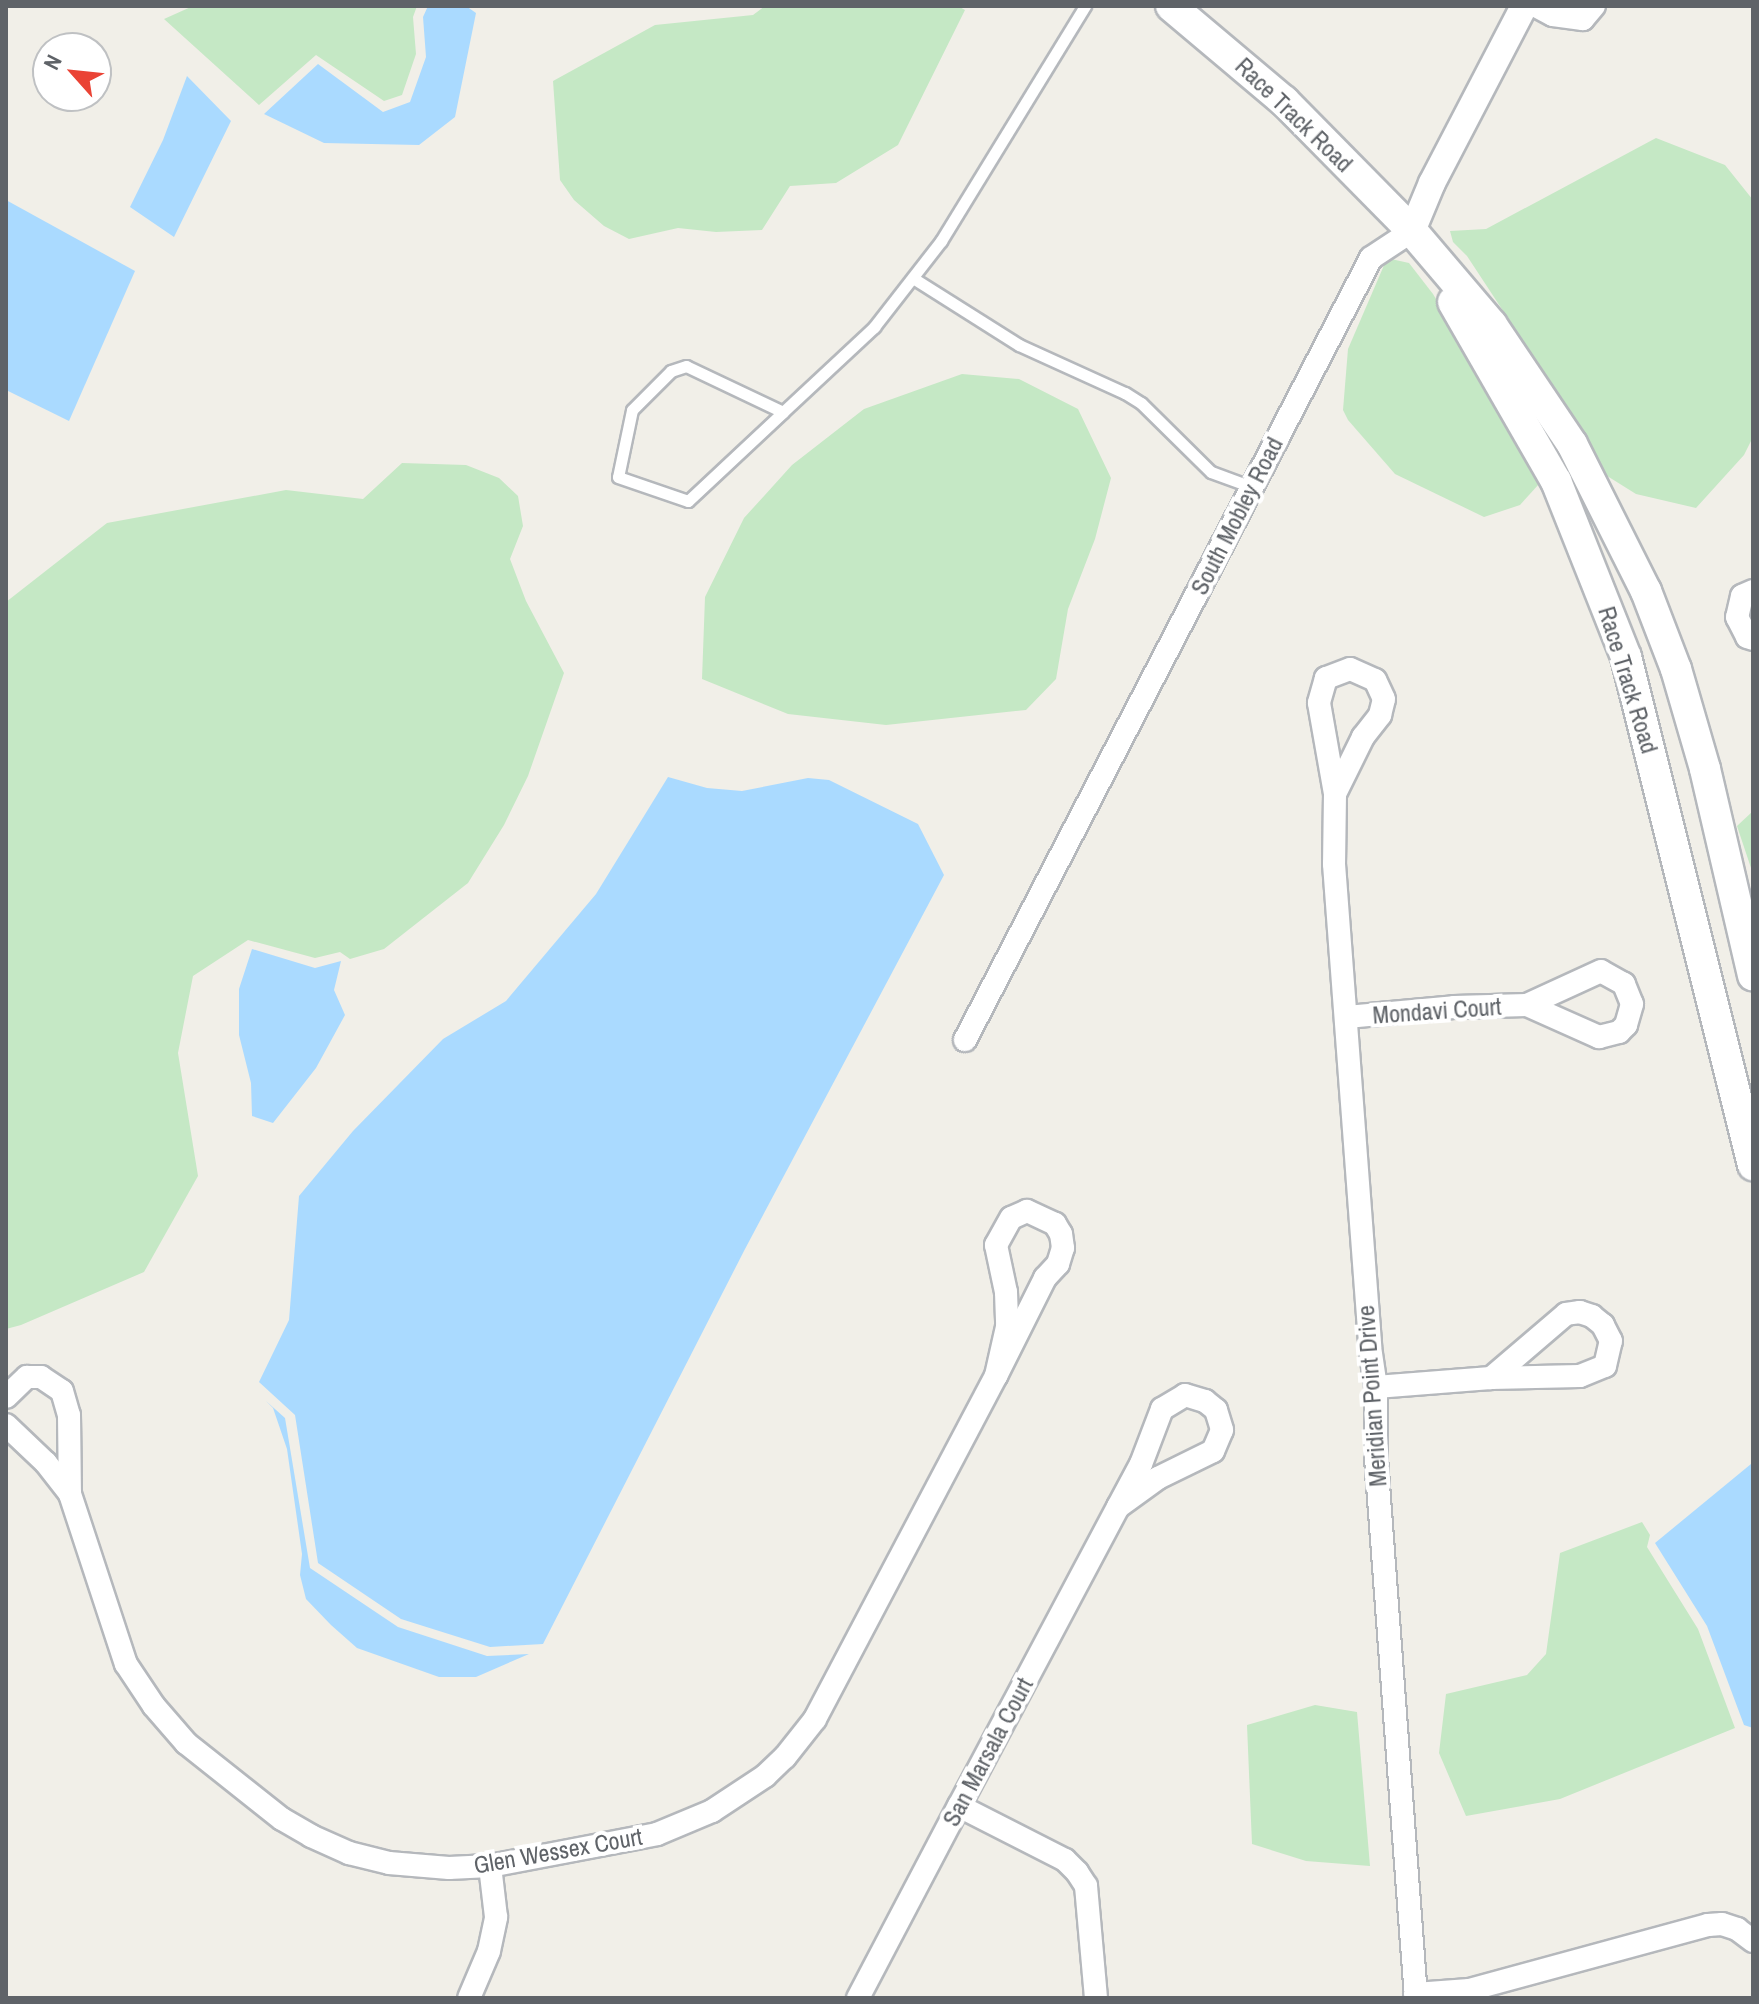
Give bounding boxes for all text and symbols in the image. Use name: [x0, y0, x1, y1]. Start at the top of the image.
north arrow: [32, 32, 112, 112]
text: N: [36, 49, 69, 75]
street label: Race Track Road: [1229, 52, 1359, 178]
street label: South Mobley Road: [1185, 432, 1289, 600]
street label: Race Track Road: [1592, 603, 1664, 757]
street label: Mondavi Court: [1372, 992, 1502, 1030]
street label: Meridian Point Drive: [1351, 1304, 1393, 1488]
street label: San Marsala Court: [937, 1673, 1039, 1831]
street label: Glen Wessex Court: [472, 1822, 644, 1880]

